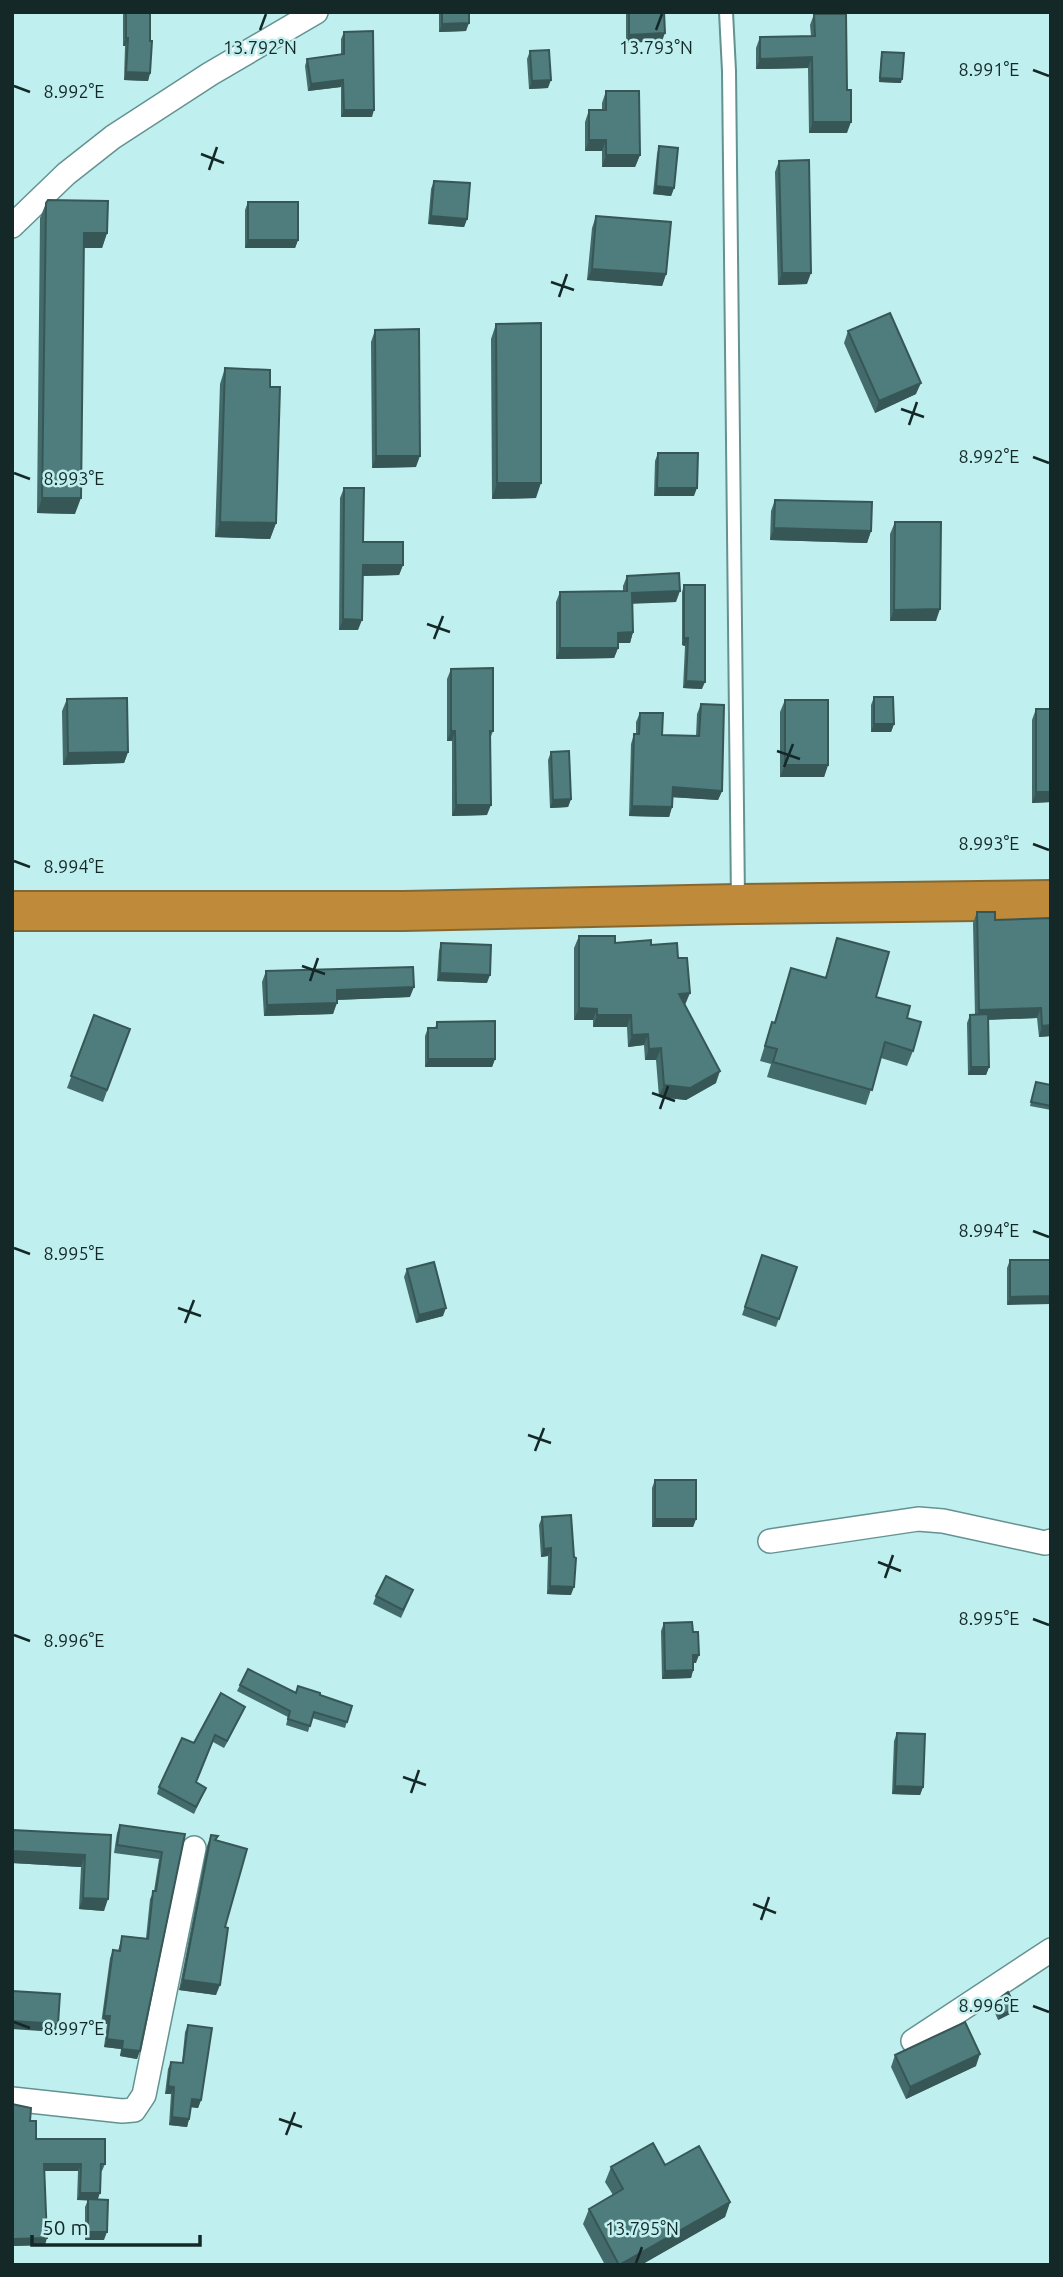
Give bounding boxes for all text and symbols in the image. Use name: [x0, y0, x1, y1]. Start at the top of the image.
text: 13.792°N: [223, 37, 297, 57]
text: 13.793°N: [619, 37, 693, 57]
text: 8.991°E: [959, 59, 1019, 79]
text: 8.992°E: [44, 81, 104, 101]
text: 8.992°E: [959, 446, 1019, 466]
text: 8.993°E: [44, 468, 104, 488]
text: 8.993°E: [959, 833, 1019, 853]
text: 8.994°E: [44, 856, 104, 876]
text: 8.994°E: [959, 1220, 1019, 1240]
text: 8.995°E: [44, 1243, 104, 1263]
text: 8.995°E: [959, 1608, 1019, 1628]
text: 8.996°E: [44, 1630, 104, 1650]
text: 8.996°E: [959, 1995, 1019, 2015]
text: 8.997°E: [44, 2018, 104, 2038]
scale bar: [32, 2204, 200, 2248]
text: 50 m: [42, 2215, 89, 2239]
text: 13.795°N: [605, 2218, 679, 2238]

